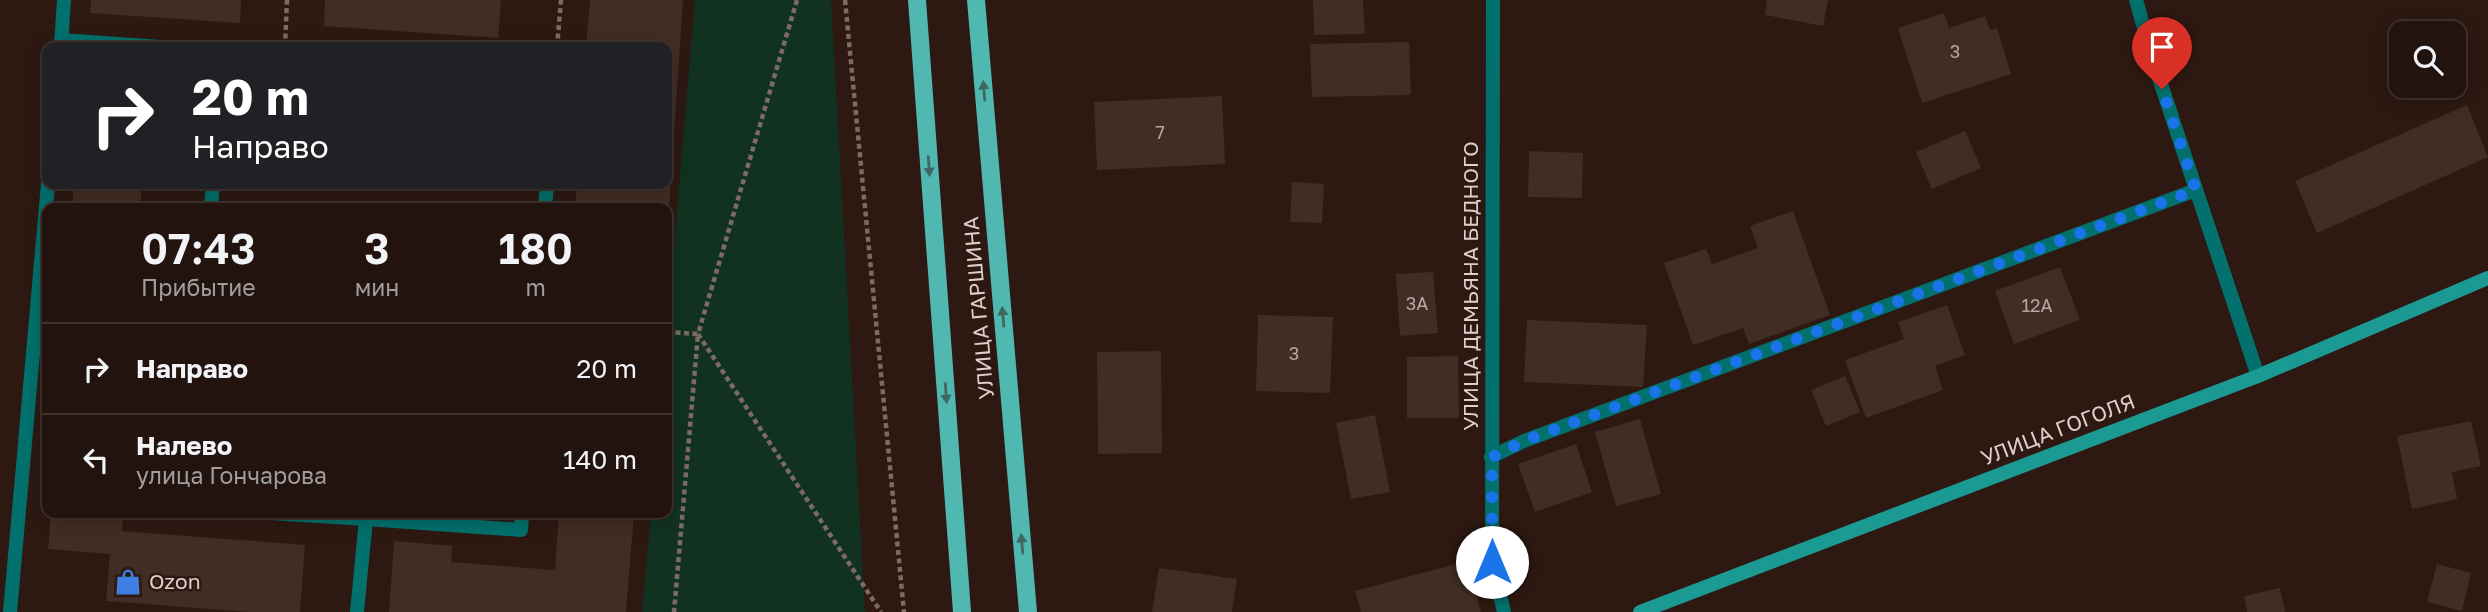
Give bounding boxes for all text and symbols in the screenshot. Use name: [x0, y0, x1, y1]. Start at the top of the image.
pin: [2132, 17, 2192, 89]
map controls: [2389, 21, 2466, 98]
button: search: [2389, 21, 2466, 98]
icon: arrive: [2143, 28, 2181, 66]
house number: 3: [1950, 40, 1960, 62]
text: 20 m: [192, 67, 309, 126]
icon: right: [77, 70, 168, 161]
one-way arrow: [978, 79, 989, 101]
house number: 7: [1155, 121, 1165, 143]
text: Направо: [192, 127, 329, 165]
street label: УЛИЦА ДЕМЬЯНА БЕДНОГО: [1457, 141, 1483, 431]
one-way arrow: [924, 155, 935, 177]
street label: УЛИЦА ГАРШИНА: [957, 215, 999, 401]
text: 07:43: [141, 223, 256, 273]
text: 3: [364, 223, 390, 273]
text: 180: [498, 223, 573, 273]
text: Прибытие: [141, 273, 256, 301]
text: мин: [355, 273, 399, 301]
text: m: [525, 273, 546, 301]
house number: 3А: [1406, 292, 1428, 314]
house number: 12А: [2021, 294, 2053, 316]
one-way arrow: [997, 306, 1008, 328]
house number: 3: [1289, 342, 1299, 364]
icon: right: [77, 350, 115, 388]
text: Направо: [136, 353, 248, 384]
text: 20 m: [576, 353, 637, 384]
one-way arrow: [940, 382, 951, 404]
street label: УЛИЦА ГОГОЛЯ: [1977, 388, 2138, 470]
text: Налево: [136, 430, 232, 461]
icon: left: [77, 441, 115, 479]
text: 140 m: [563, 444, 637, 475]
text: улица Гончарова: [136, 461, 327, 489]
position arrow: [1455, 525, 1529, 599]
one-way arrow: [1016, 533, 1027, 555]
shop icon: Ozon: [113, 567, 143, 597]
place label: Ozon: [149, 568, 201, 594]

